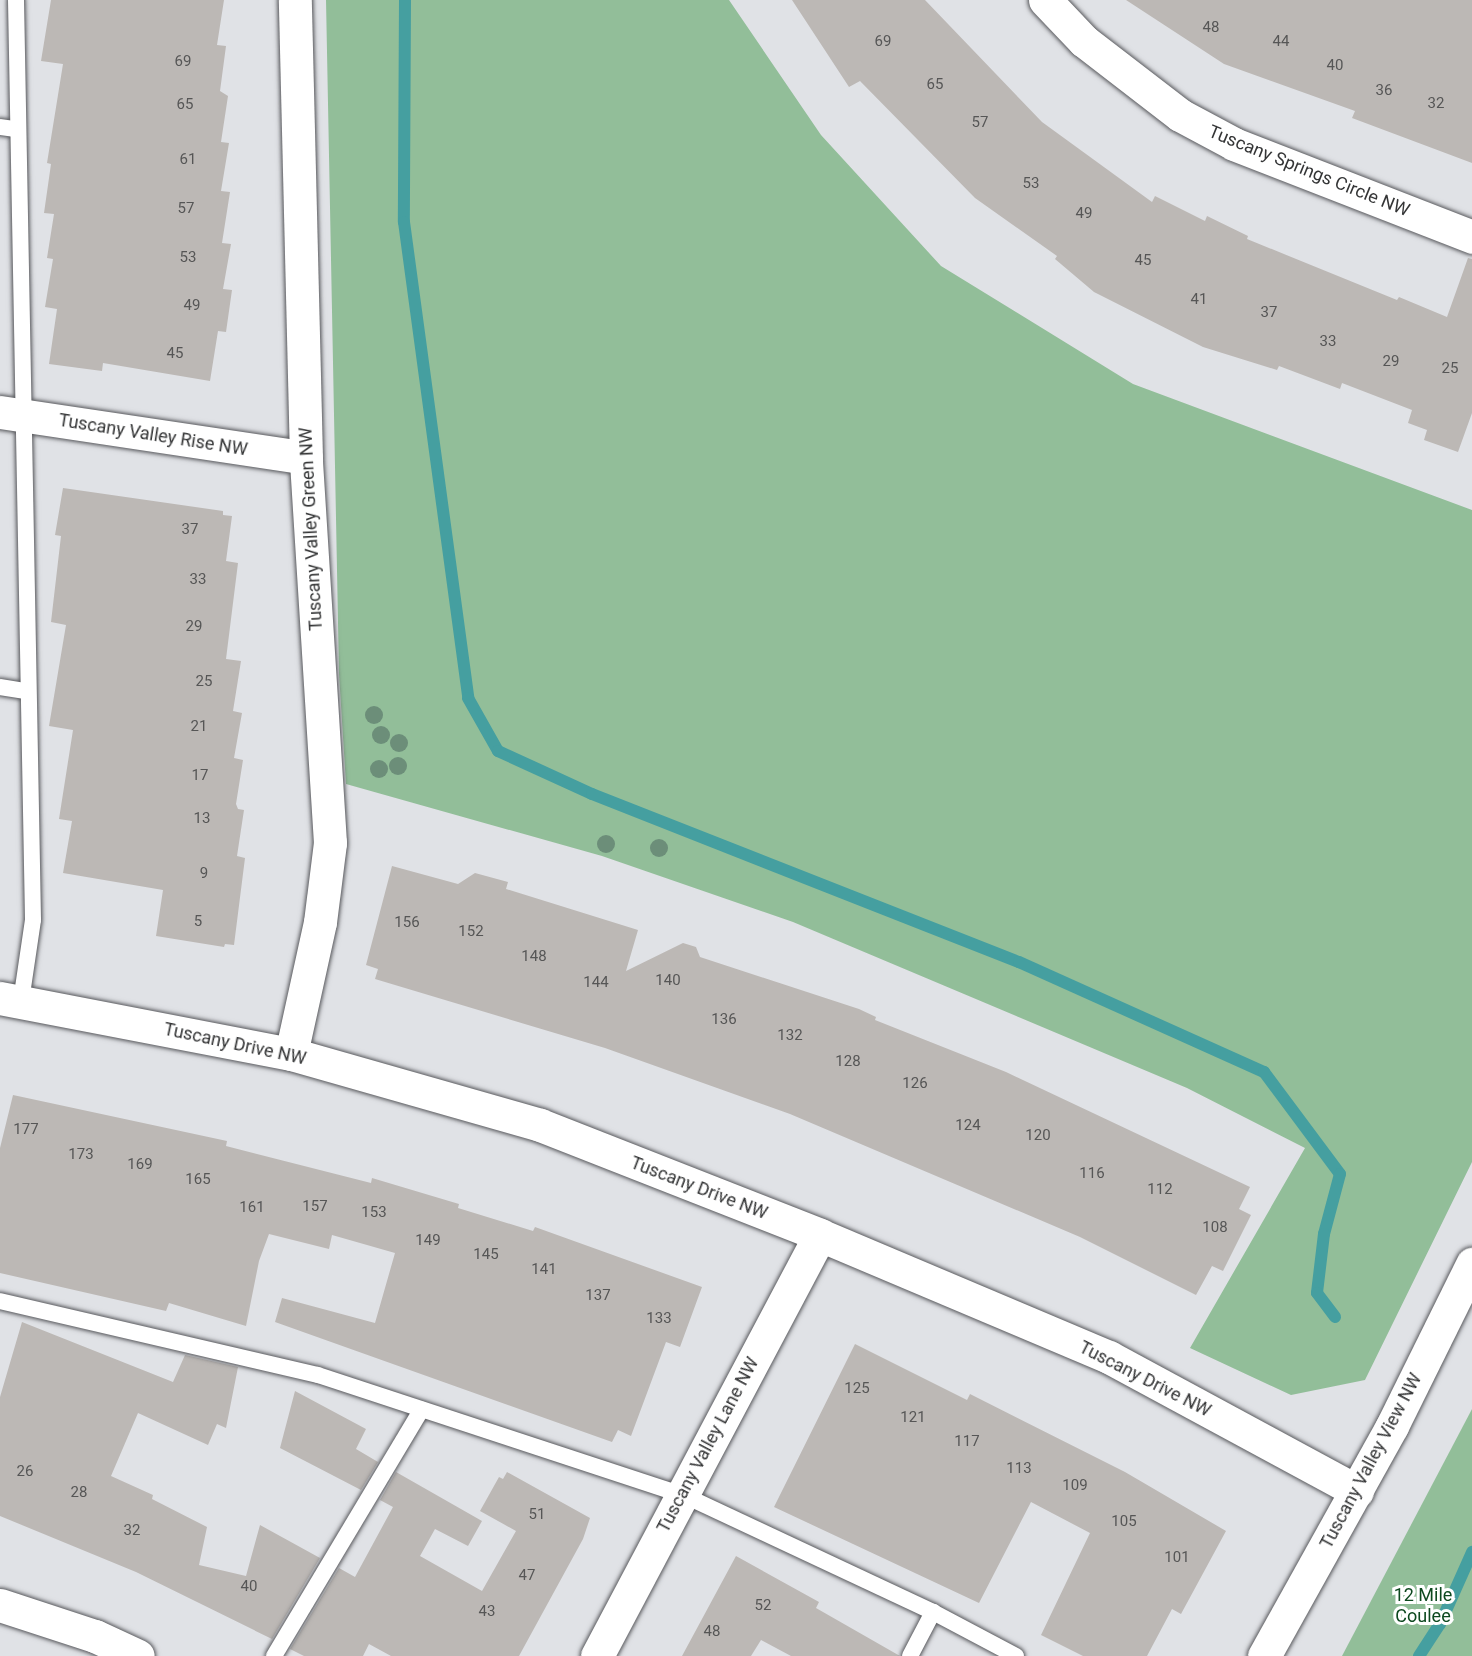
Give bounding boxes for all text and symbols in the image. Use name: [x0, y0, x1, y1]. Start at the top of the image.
house number: 48: [1203, 19, 1219, 37]
house number: 69: [875, 33, 891, 51]
house number: 44: [1273, 33, 1289, 51]
house number: 69: [175, 53, 191, 71]
house number: 40: [1327, 57, 1343, 75]
house number: 65: [927, 76, 943, 94]
house number: 36: [1376, 82, 1392, 100]
house number: 32: [1428, 95, 1444, 113]
house number: 65: [177, 96, 193, 114]
house number: 57: [972, 114, 988, 132]
street label: Tuscany Springs Circle NW: [1205, 121, 1413, 221]
house number: 61: [180, 151, 196, 169]
house number: 53: [1023, 175, 1039, 193]
house number: 57: [178, 200, 194, 218]
house number: 49: [1076, 205, 1092, 223]
house number: 53: [180, 249, 196, 267]
house number: 45: [1135, 252, 1151, 270]
house number: 41: [1191, 291, 1207, 309]
house number: 49: [184, 297, 200, 315]
house number: 37: [1261, 304, 1277, 322]
house number: 33: [1320, 333, 1336, 351]
house number: 45: [167, 345, 183, 363]
house number: 29: [1383, 353, 1399, 371]
house number: 25: [1442, 360, 1458, 378]
street label: Tuscany Valley Rise NW: [57, 409, 249, 461]
street label: Tuscany Valley Green NW: [295, 427, 327, 631]
house number: 37: [182, 521, 198, 539]
house number: 33: [190, 571, 206, 589]
house number: 29: [186, 618, 202, 636]
house number: 25: [196, 673, 212, 691]
house number: 21: [191, 718, 207, 736]
house number: 17: [192, 767, 208, 785]
house number: 13: [194, 810, 210, 828]
house number: 9: [200, 865, 208, 883]
house number: 5: [194, 913, 202, 931]
house number: 156: [394, 914, 420, 932]
house number: 152: [458, 923, 484, 941]
house number: 148: [521, 948, 547, 966]
house number: 140: [655, 972, 681, 990]
house number: 144: [583, 974, 609, 992]
house number: 136: [711, 1011, 737, 1029]
street label: Tuscany Drive NW: [162, 1018, 308, 1070]
house number: 132: [777, 1027, 803, 1045]
house number: 128: [835, 1053, 861, 1071]
house number: 126: [902, 1075, 928, 1093]
house number: 124: [955, 1117, 981, 1135]
house number: 177: [13, 1121, 39, 1139]
house number: 120: [1025, 1127, 1051, 1145]
house number: 173: [68, 1146, 94, 1164]
street label: Tuscany Drive NW: [627, 1152, 771, 1224]
house number: 169: [127, 1156, 153, 1174]
house number: 116: [1079, 1165, 1105, 1183]
house number: 165: [185, 1171, 211, 1189]
house number: 112: [1147, 1181, 1173, 1199]
house number: 157: [302, 1198, 328, 1216]
house number: 161: [239, 1199, 265, 1217]
house number: 153: [361, 1204, 387, 1222]
house number: 108: [1202, 1219, 1228, 1237]
house number: 149: [415, 1232, 441, 1250]
house number: 145: [473, 1246, 499, 1264]
house number: 141: [531, 1261, 557, 1279]
house number: 137: [585, 1287, 611, 1305]
house number: 133: [646, 1310, 672, 1328]
street label: Tuscany Drive NW: [1076, 1336, 1214, 1422]
street label: Tuscany Valley Lane NW: [653, 1354, 763, 1536]
street label: Tuscany Valley View NW: [1316, 1370, 1426, 1552]
house number: 125: [844, 1380, 870, 1398]
house number: 121: [900, 1409, 926, 1427]
house number: 117: [954, 1433, 980, 1451]
house number: 113: [1006, 1460, 1032, 1478]
house number: 26: [17, 1463, 33, 1481]
house number: 109: [1062, 1477, 1088, 1495]
house number: 28: [71, 1484, 87, 1502]
house number: 51: [529, 1506, 545, 1524]
house number: 105: [1111, 1513, 1137, 1531]
house number: 32: [124, 1522, 140, 1540]
house number: 101: [1164, 1549, 1190, 1567]
house number: 47: [519, 1567, 535, 1585]
house number: 40: [241, 1578, 257, 1596]
park label: 12 Mile Coulee: [1394, 1585, 1452, 1628]
house number: 52: [755, 1597, 771, 1615]
house number: 43: [479, 1603, 495, 1621]
house number: 48: [704, 1623, 720, 1641]

